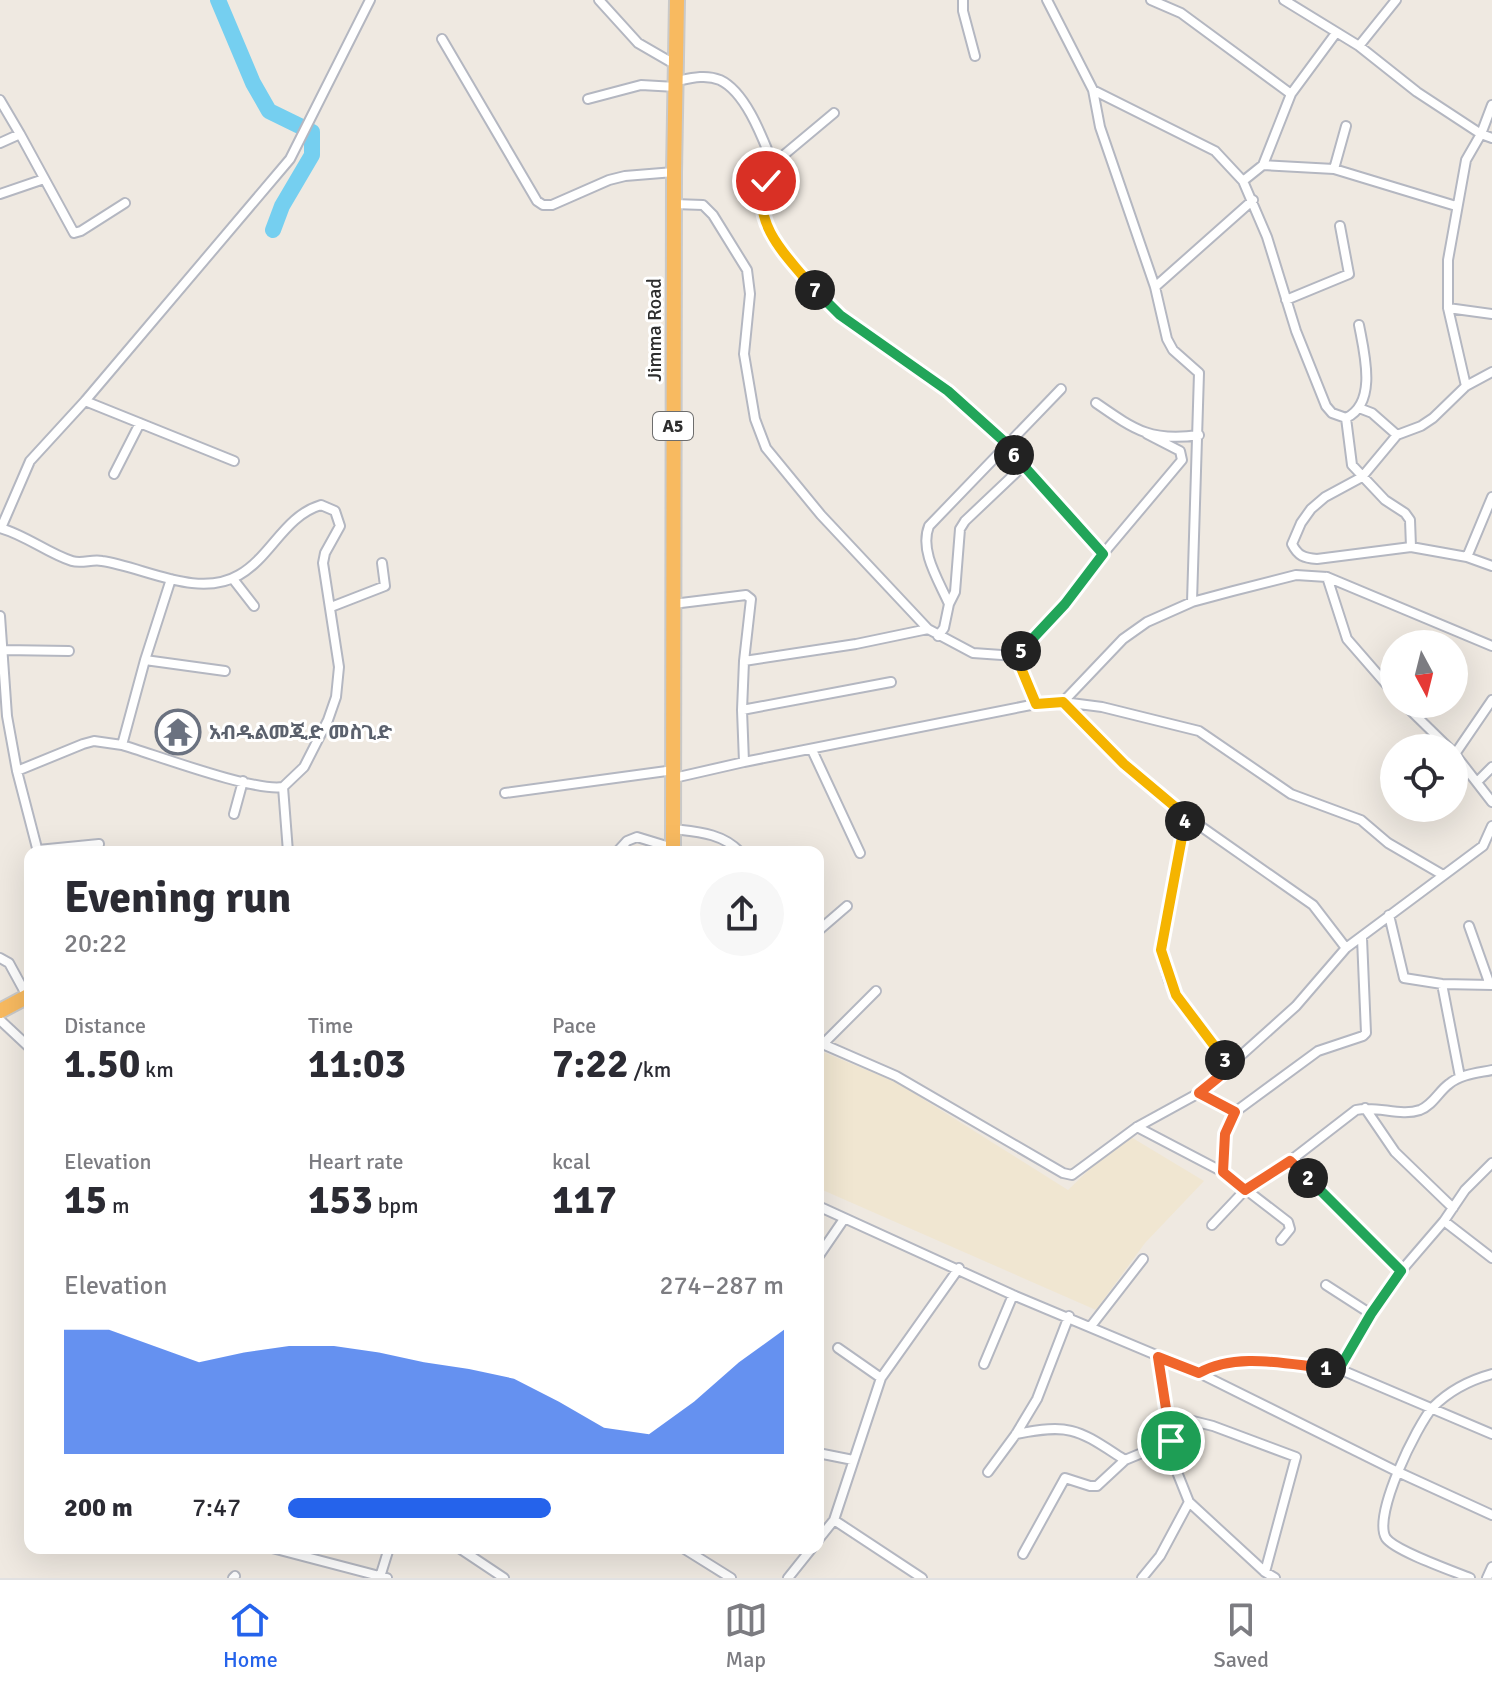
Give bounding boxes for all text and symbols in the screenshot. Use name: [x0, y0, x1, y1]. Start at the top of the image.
pin: [732, 147, 800, 215]
icon: check: [744, 159, 788, 203]
pin: 7: [795, 270, 835, 310]
text: 7: [809, 276, 821, 303]
street label: Jimma Road: [642, 278, 667, 382]
road number: A5: [653, 412, 693, 440]
pin: 6: [994, 435, 1034, 475]
text: 6: [1008, 441, 1020, 468]
north arrow: [1380, 630, 1468, 718]
map controls: [1380, 630, 1468, 822]
pin: 5: [1001, 631, 1041, 671]
text: 5: [1015, 637, 1027, 664]
temple icon: አብዱልመጂድ መስጊድ: [154, 708, 202, 756]
place label: አብዱልመጂድ መስጊድ: [209, 720, 393, 745]
button: locate: [1380, 734, 1468, 822]
pin: 4: [1165, 801, 1205, 841]
text: 4: [1179, 807, 1191, 834]
text: Evening run: [64, 871, 291, 925]
button: share: [700, 872, 784, 956]
text: 20:22: [64, 928, 127, 960]
text: Distance: [64, 1012, 146, 1039]
text: Time: [308, 1012, 353, 1039]
text: Pace: [552, 1012, 596, 1039]
text: 1.50: [64, 1039, 140, 1089]
text: 11:03: [308, 1039, 406, 1089]
text: 7:22: [552, 1039, 629, 1089]
pin: 3: [1205, 1040, 1245, 1080]
text: 3: [1219, 1046, 1231, 1073]
text: km: [140, 1056, 174, 1083]
text: /km: [629, 1056, 671, 1083]
text: Elevation: [64, 1148, 152, 1175]
text: Heart rate: [308, 1148, 403, 1175]
text: kcal: [552, 1148, 591, 1175]
pin: 2: [1288, 1158, 1328, 1198]
text: 2: [1302, 1164, 1314, 1191]
text: 15: [64, 1175, 107, 1225]
text: 153: [308, 1175, 373, 1225]
text: 117: [552, 1175, 617, 1225]
text: m: [107, 1192, 130, 1219]
text: bpm: [373, 1192, 418, 1219]
text: Elevation: [64, 1270, 168, 1302]
text: 274–287 m: [660, 1270, 784, 1302]
pin: 1: [1306, 1348, 1346, 1388]
text: 1: [1320, 1354, 1332, 1381]
pin: [1137, 1407, 1205, 1475]
icon: arrive: [1149, 1419, 1193, 1463]
text: 200 m: [64, 1492, 133, 1524]
text: 7:47: [192, 1492, 241, 1524]
tab: Home: [223, 1598, 278, 1673]
tab: Map: [724, 1598, 768, 1673]
tab: Saved: [1214, 1598, 1269, 1673]

